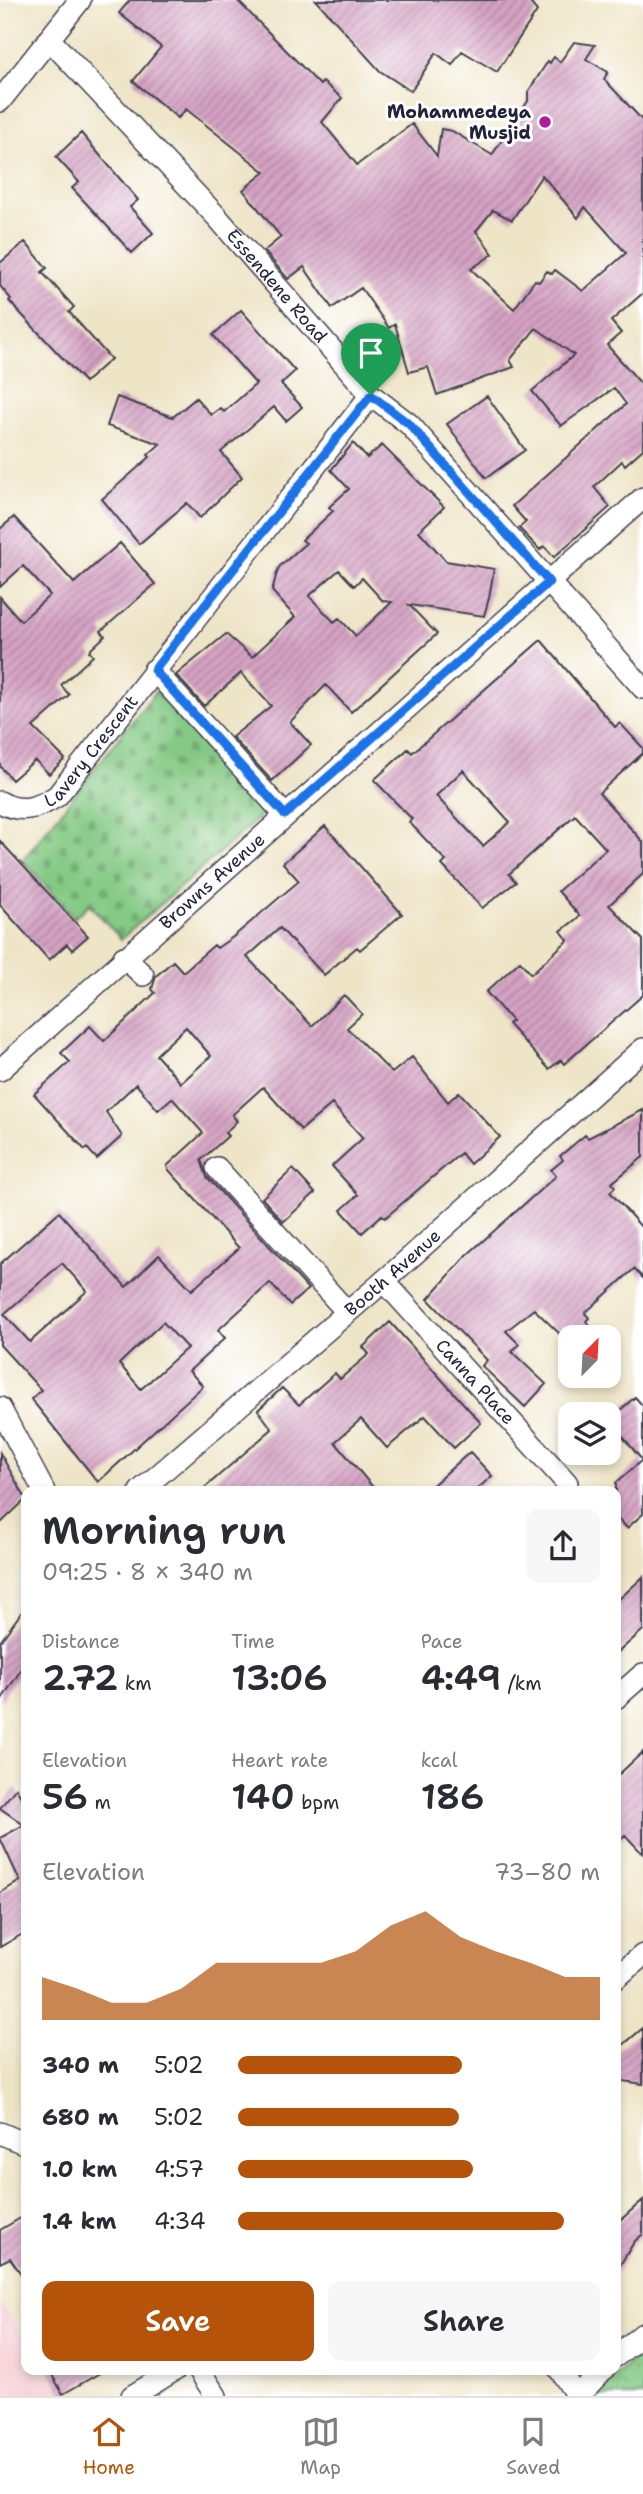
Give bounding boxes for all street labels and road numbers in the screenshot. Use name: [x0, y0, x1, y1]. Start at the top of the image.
street label: Essendene Road: [221, 224, 333, 348]
street label: Lavery Crescent: [40, 690, 144, 813]
street label: Browns Avenue: [154, 828, 270, 935]
street label: Booth Avenue: [340, 1224, 446, 1322]
street label: Canna Place: [430, 1334, 520, 1430]

